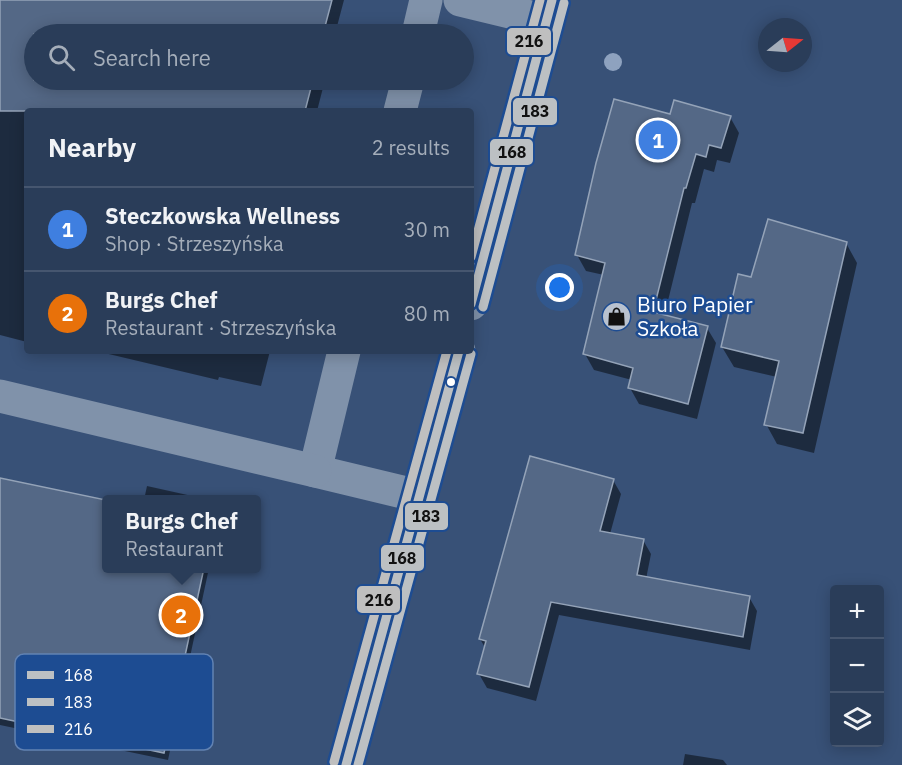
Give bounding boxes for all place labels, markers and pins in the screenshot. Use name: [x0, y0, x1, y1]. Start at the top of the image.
pin: 1: [638, 118, 678, 162]
place label: Biuro Papier Szkoła: [637, 290, 753, 342]
shop icon: Biuro Papier Szkoła: [600, 301, 632, 333]
unlabelled marker: [445, 376, 457, 388]
pin: 2: [162, 592, 201, 638]

